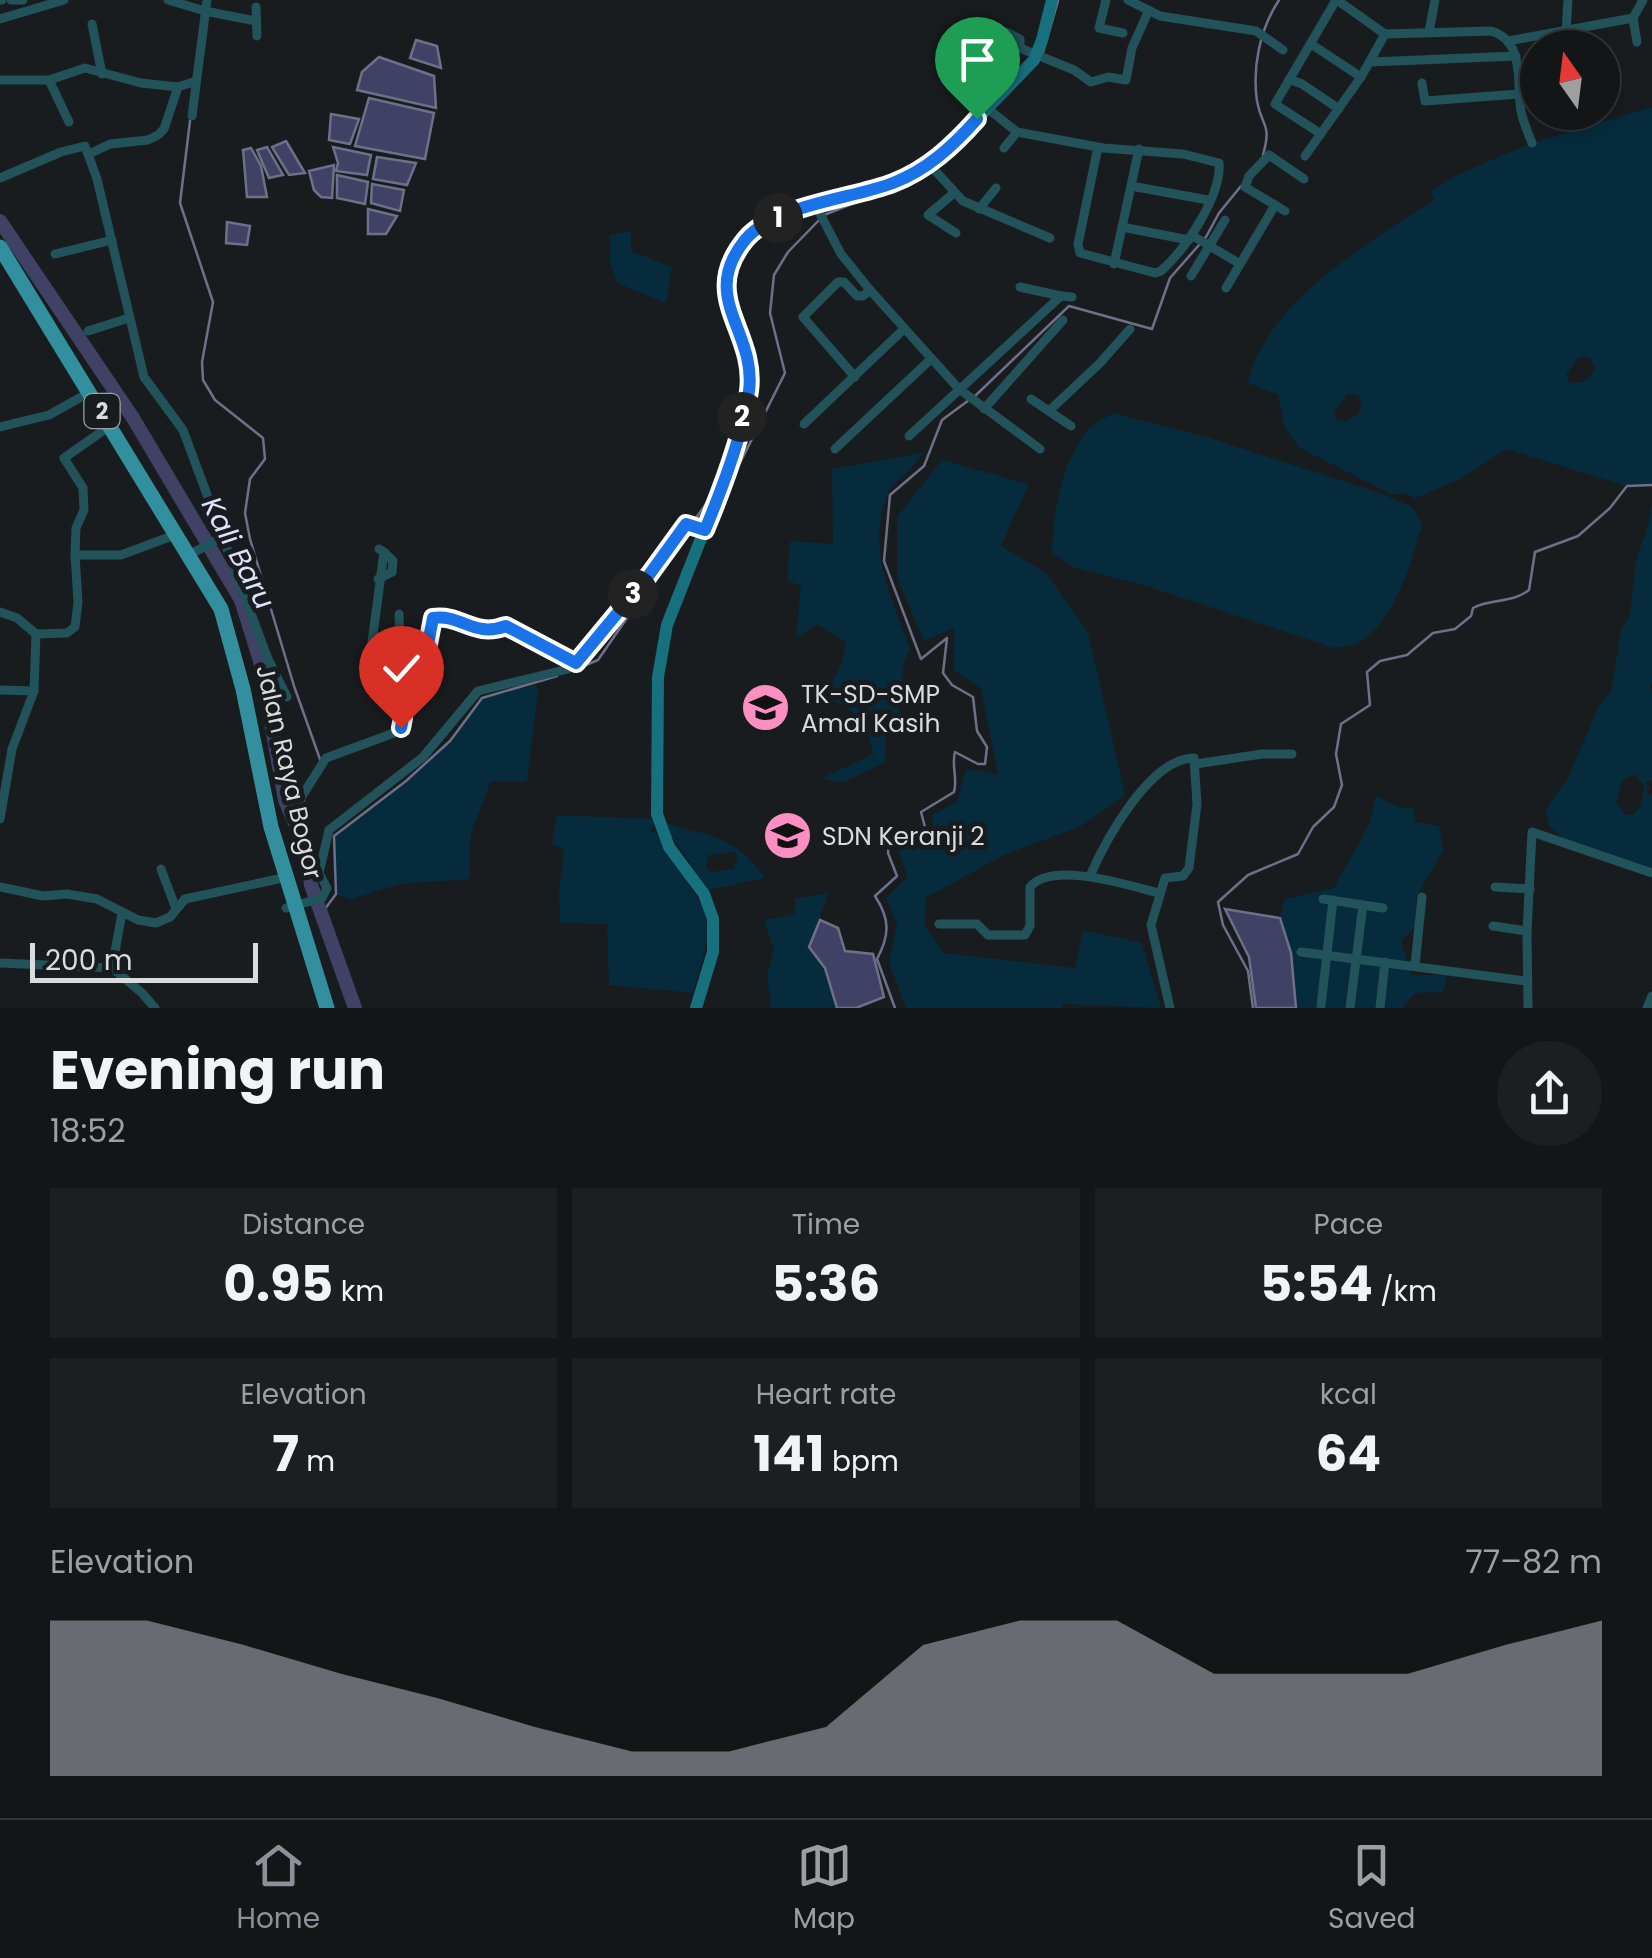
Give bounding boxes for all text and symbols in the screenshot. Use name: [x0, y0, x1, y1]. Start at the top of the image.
pin: [935, 17, 1020, 120]
north arrow: [1520, 30, 1620, 130]
map controls: [1520, 30, 1620, 130]
icon: arrive: [950, 32, 1005, 87]
pin: 1: [753, 193, 803, 243]
text: 1: [773, 198, 783, 237]
pin: 2: [717, 392, 767, 442]
road number: 2: [84, 394, 120, 428]
text: 2: [734, 397, 750, 436]
water label: Kali Baru: [192, 490, 284, 616]
pin: 3: [608, 569, 658, 619]
text: 3: [625, 574, 641, 613]
pin: [359, 626, 444, 729]
icon: check: [374, 641, 429, 696]
street label: Jalan Raya Bogor: [247, 661, 331, 883]
place label: TK-SD-SMP Amal Kasih: [801, 677, 940, 741]
school or university icon: TK-SD-SMP Amal Kasih: [740, 682, 792, 734]
school or university icon: SDN Keranji 2: [761, 810, 813, 862]
place label: SDN Keranji 2: [822, 819, 985, 854]
scale bar: [30, 938, 258, 983]
text: 200 m: [45, 941, 133, 980]
text: Evening run: [50, 1031, 385, 1108]
button: share: [1497, 1041, 1602, 1146]
text: 18:52: [50, 1108, 126, 1153]
text: Distance: [242, 1205, 365, 1244]
text: Time: [792, 1205, 860, 1244]
text: Pace: [1314, 1205, 1383, 1244]
text: 0.95: [223, 1248, 333, 1319]
text: 5:36: [772, 1248, 880, 1319]
text: 5:54: [1260, 1248, 1373, 1319]
text: km: [333, 1272, 384, 1311]
text: /km: [1373, 1272, 1437, 1311]
text: Elevation: [241, 1375, 367, 1414]
text: Heart rate: [756, 1375, 896, 1414]
text: kcal: [1320, 1375, 1377, 1414]
text: 7: [272, 1418, 299, 1489]
text: 141: [753, 1418, 825, 1489]
text: 64: [1315, 1418, 1381, 1489]
text: m: [299, 1442, 335, 1481]
text: bpm: [825, 1442, 899, 1481]
text: Elevation: [50, 1539, 194, 1584]
text: 77–82 m: [1465, 1539, 1602, 1584]
tab: Home: [237, 1838, 320, 1940]
tab: Map: [793, 1838, 855, 1940]
tab: Saved: [1328, 1838, 1415, 1940]

